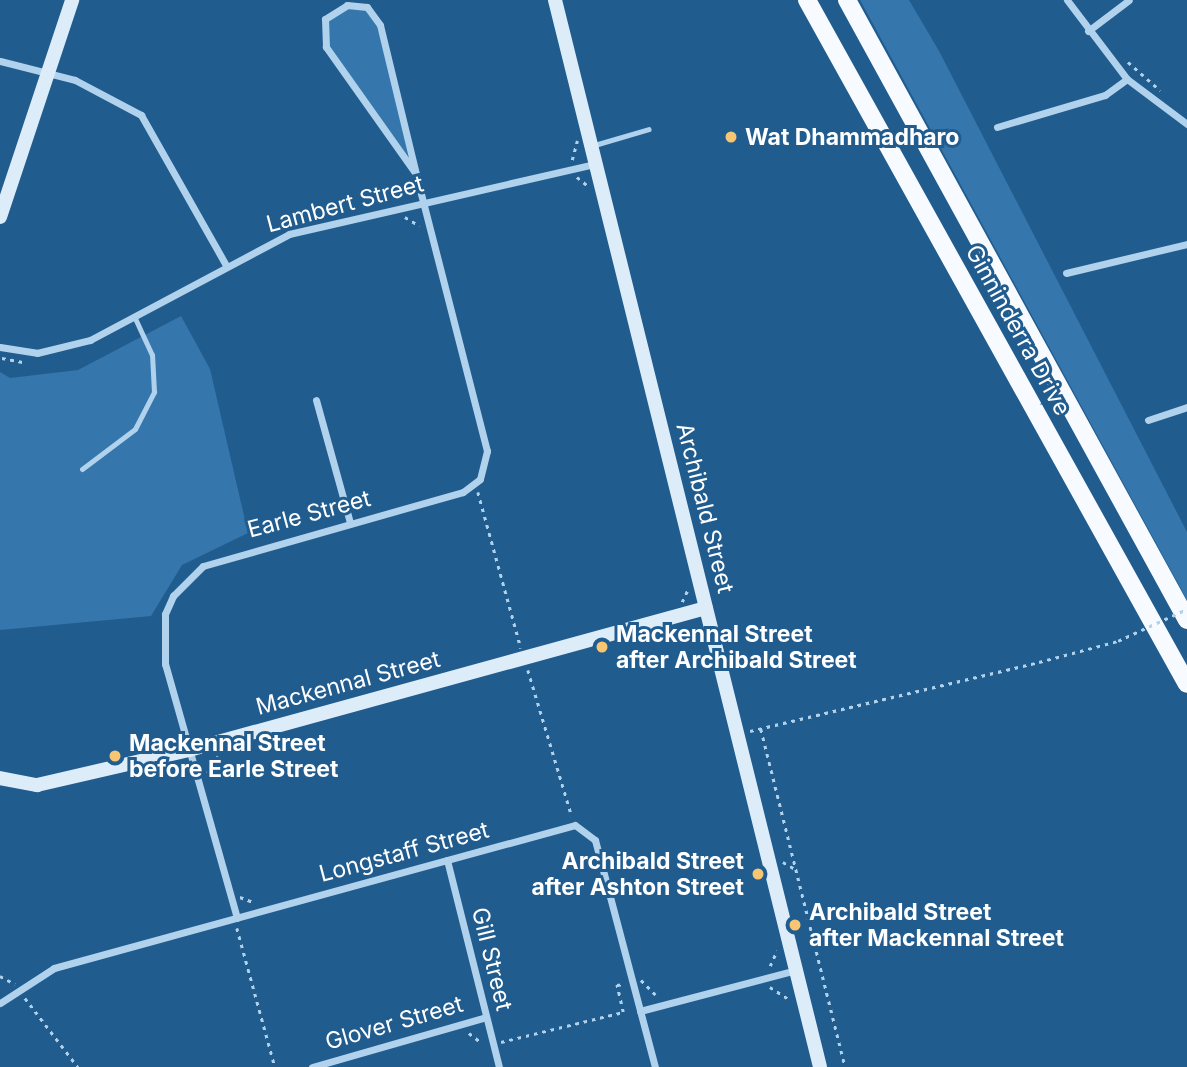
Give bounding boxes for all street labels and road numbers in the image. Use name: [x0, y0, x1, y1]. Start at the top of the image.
street label: Lambert Street: [263, 170, 427, 238]
street label: Ginninderra Drive: [960, 240, 1076, 420]
street label: Archibald Street: [670, 420, 740, 596]
street label: Earle Street: [245, 484, 373, 544]
street label: Mackennal Street: [253, 645, 443, 721]
street label: Longstaff Street: [316, 816, 492, 888]
street label: Gill Street: [466, 905, 518, 1013]
street label: Glover Street: [322, 990, 466, 1056]

